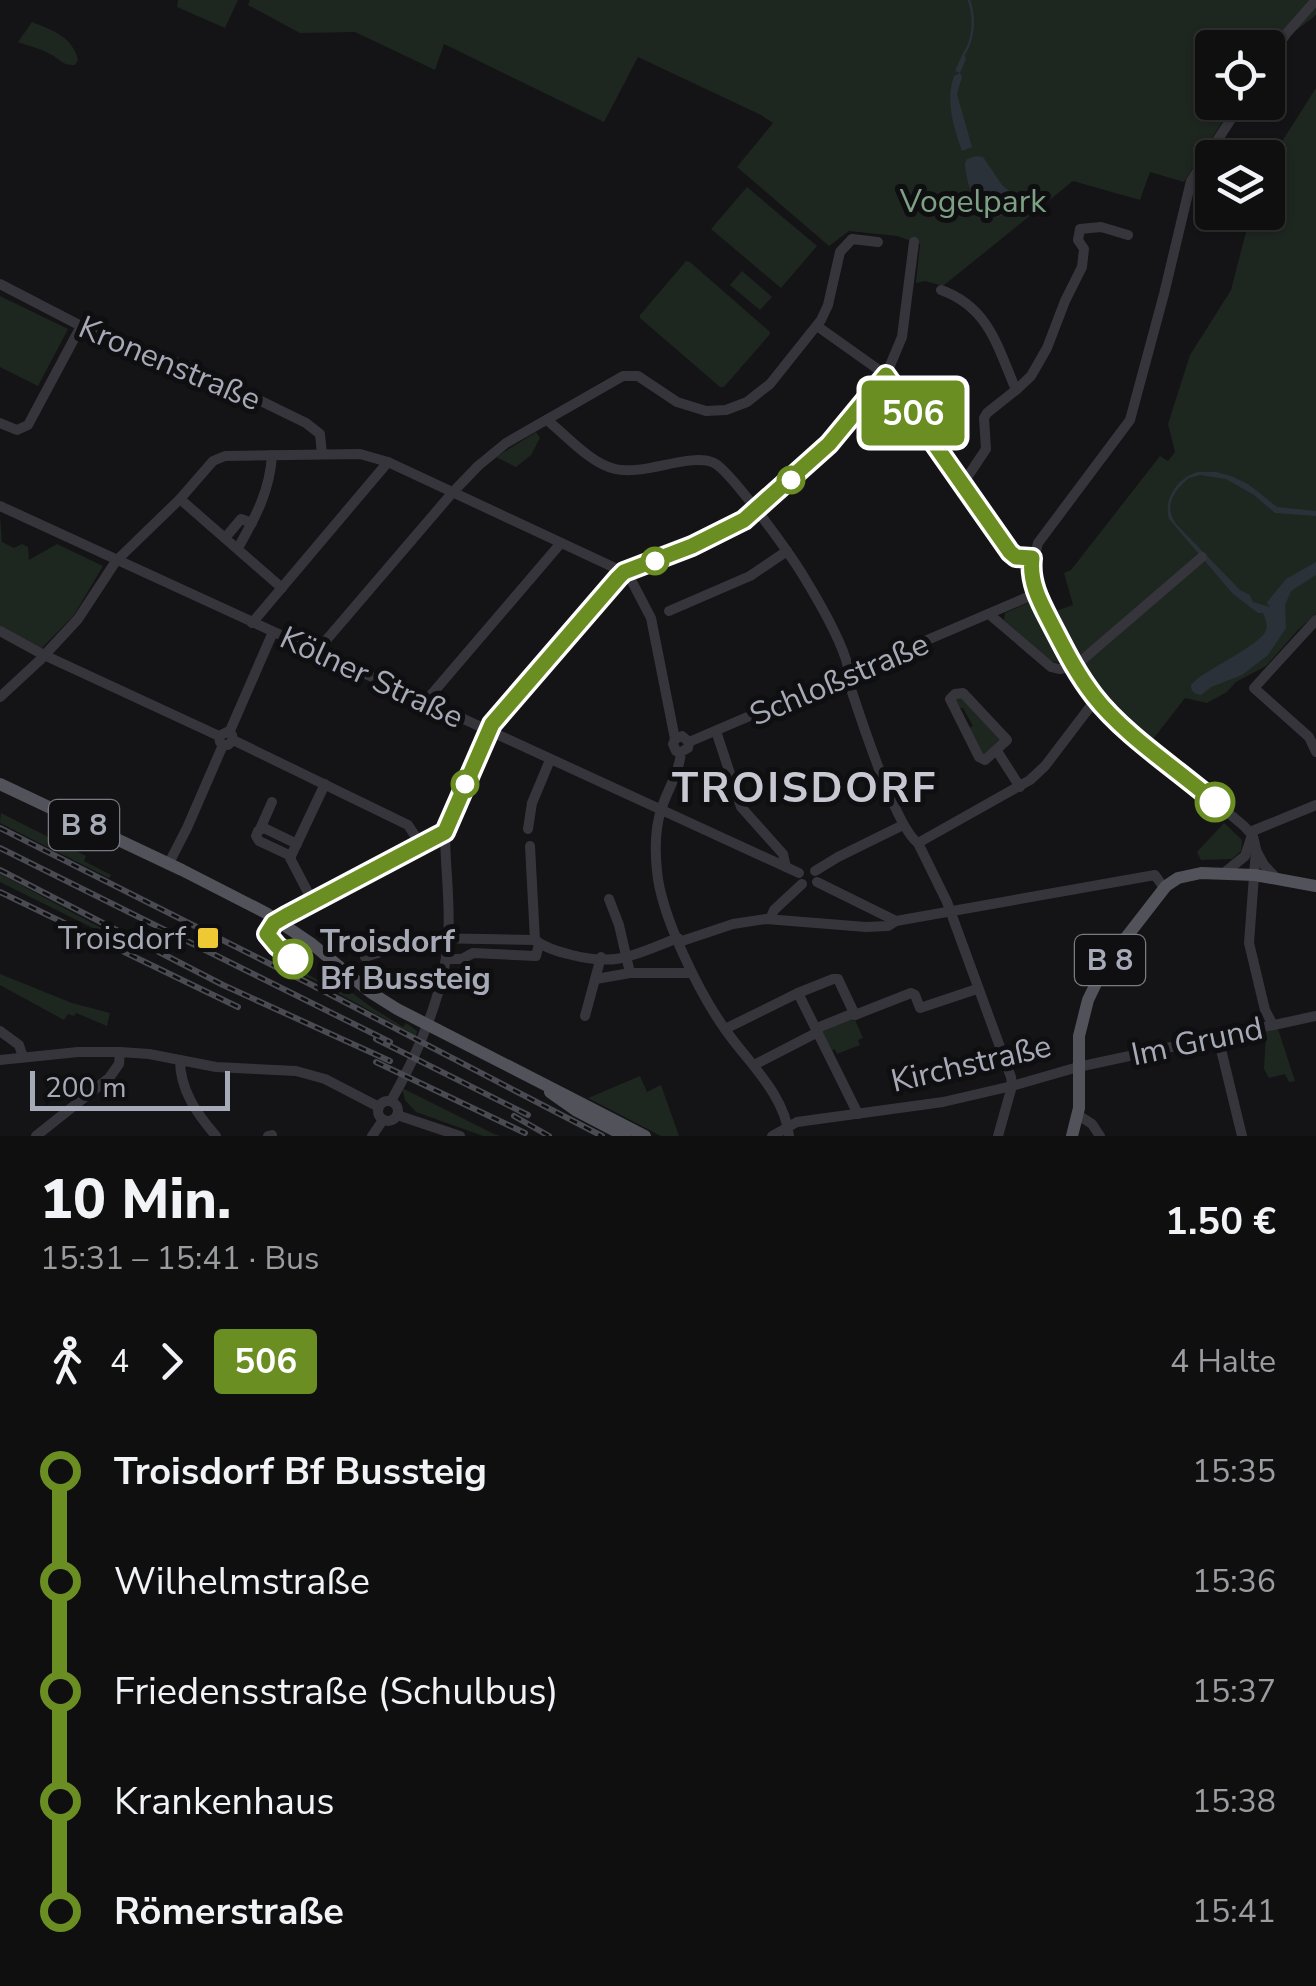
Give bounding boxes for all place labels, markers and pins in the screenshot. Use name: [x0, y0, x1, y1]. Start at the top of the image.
unlabelled marker: [778, 467, 804, 493]
unlabelled marker: [642, 548, 668, 574]
unlabelled marker: [452, 771, 478, 797]
unlabelled marker: [1196, 783, 1234, 821]
place label: Troisdorf: [58, 917, 187, 960]
place label: Troisdorf Bf Bussteig: [320, 920, 491, 1000]
marker: Troisdorf: [195, 925, 221, 951]
marker: Troisdorf Bf Bussteig: [274, 940, 312, 978]

